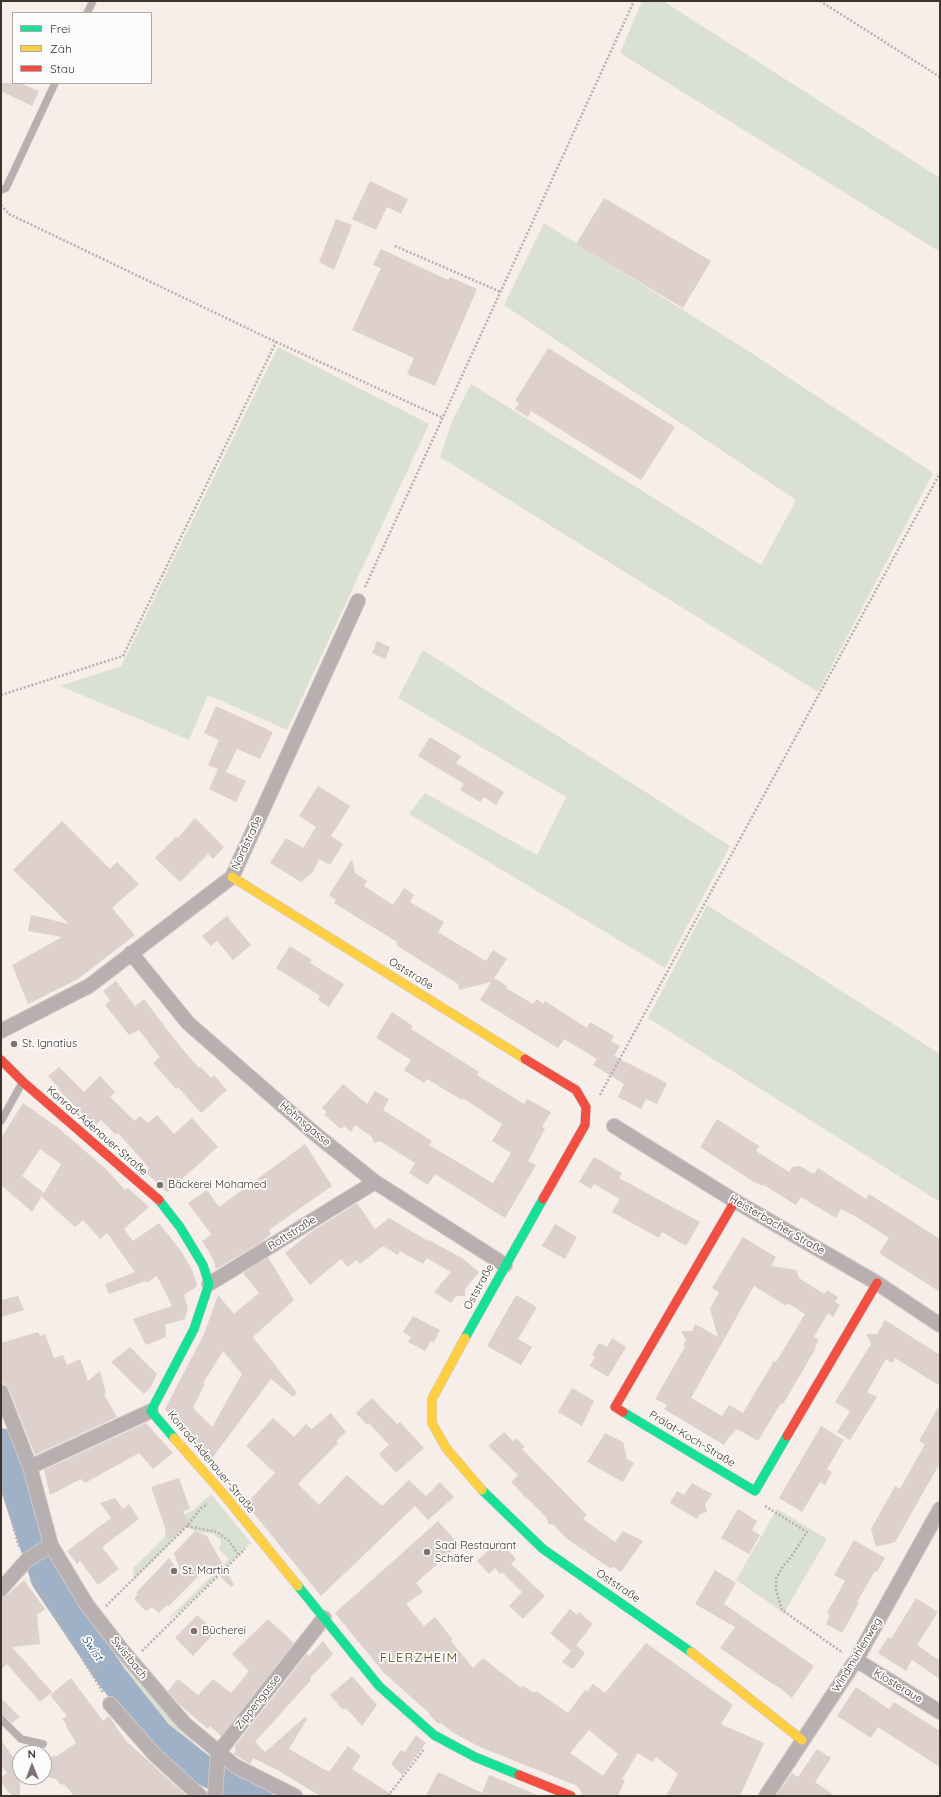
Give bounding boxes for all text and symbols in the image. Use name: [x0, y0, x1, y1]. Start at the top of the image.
legend: [12, 12, 152, 84]
text: Frei: [50, 21, 70, 36]
text: Zäh: [50, 41, 72, 56]
text: Stau: [50, 61, 75, 76]
street label: Nordstraße: [229, 814, 265, 872]
street label: Oststraße: [386, 955, 436, 993]
place label: St. Ignatius: [22, 1037, 77, 1051]
marker: St. Ignatius: [9, 1039, 19, 1049]
street label: Konrad-Adenauer-Straße: [44, 1084, 150, 1178]
street label: Hohnsgasse: [277, 1099, 333, 1149]
place label: Bäckerei Mohamed: [168, 1178, 267, 1192]
marker: Bäckerei Mohamed: [155, 1180, 165, 1190]
street label: Heisterbacher Straße: [727, 1192, 827, 1258]
street label: Rottstraße: [266, 1213, 318, 1253]
street label: Oststraße: [461, 1262, 497, 1312]
street label: Konrad-Adenauer-Straße: [164, 1408, 258, 1516]
street label: Prälat-Koch-Straße: [647, 1408, 737, 1470]
place label: Saal Restaurant Schäfer: [435, 1539, 516, 1565]
marker: Saal Restaurant Schäfer: [422, 1547, 432, 1557]
place label: St. Martin: [182, 1564, 229, 1578]
marker: St. Martin: [169, 1566, 179, 1576]
street label: Oststraße: [594, 1567, 642, 1605]
street label: Windmühlenweg: [829, 1615, 885, 1695]
place label: Bücherei: [202, 1624, 246, 1638]
marker: Bücherei: [189, 1626, 199, 1636]
water label: Swist: [78, 1632, 106, 1664]
street label: Swistbach: [108, 1634, 150, 1682]
district label: FLERZHEIM: [380, 1650, 458, 1666]
street label: Klosteraue: [871, 1666, 925, 1706]
street label: Zippengasse: [233, 1672, 283, 1732]
north arrow: [12, 1745, 52, 1785]
text: N: [28, 1747, 36, 1761]

